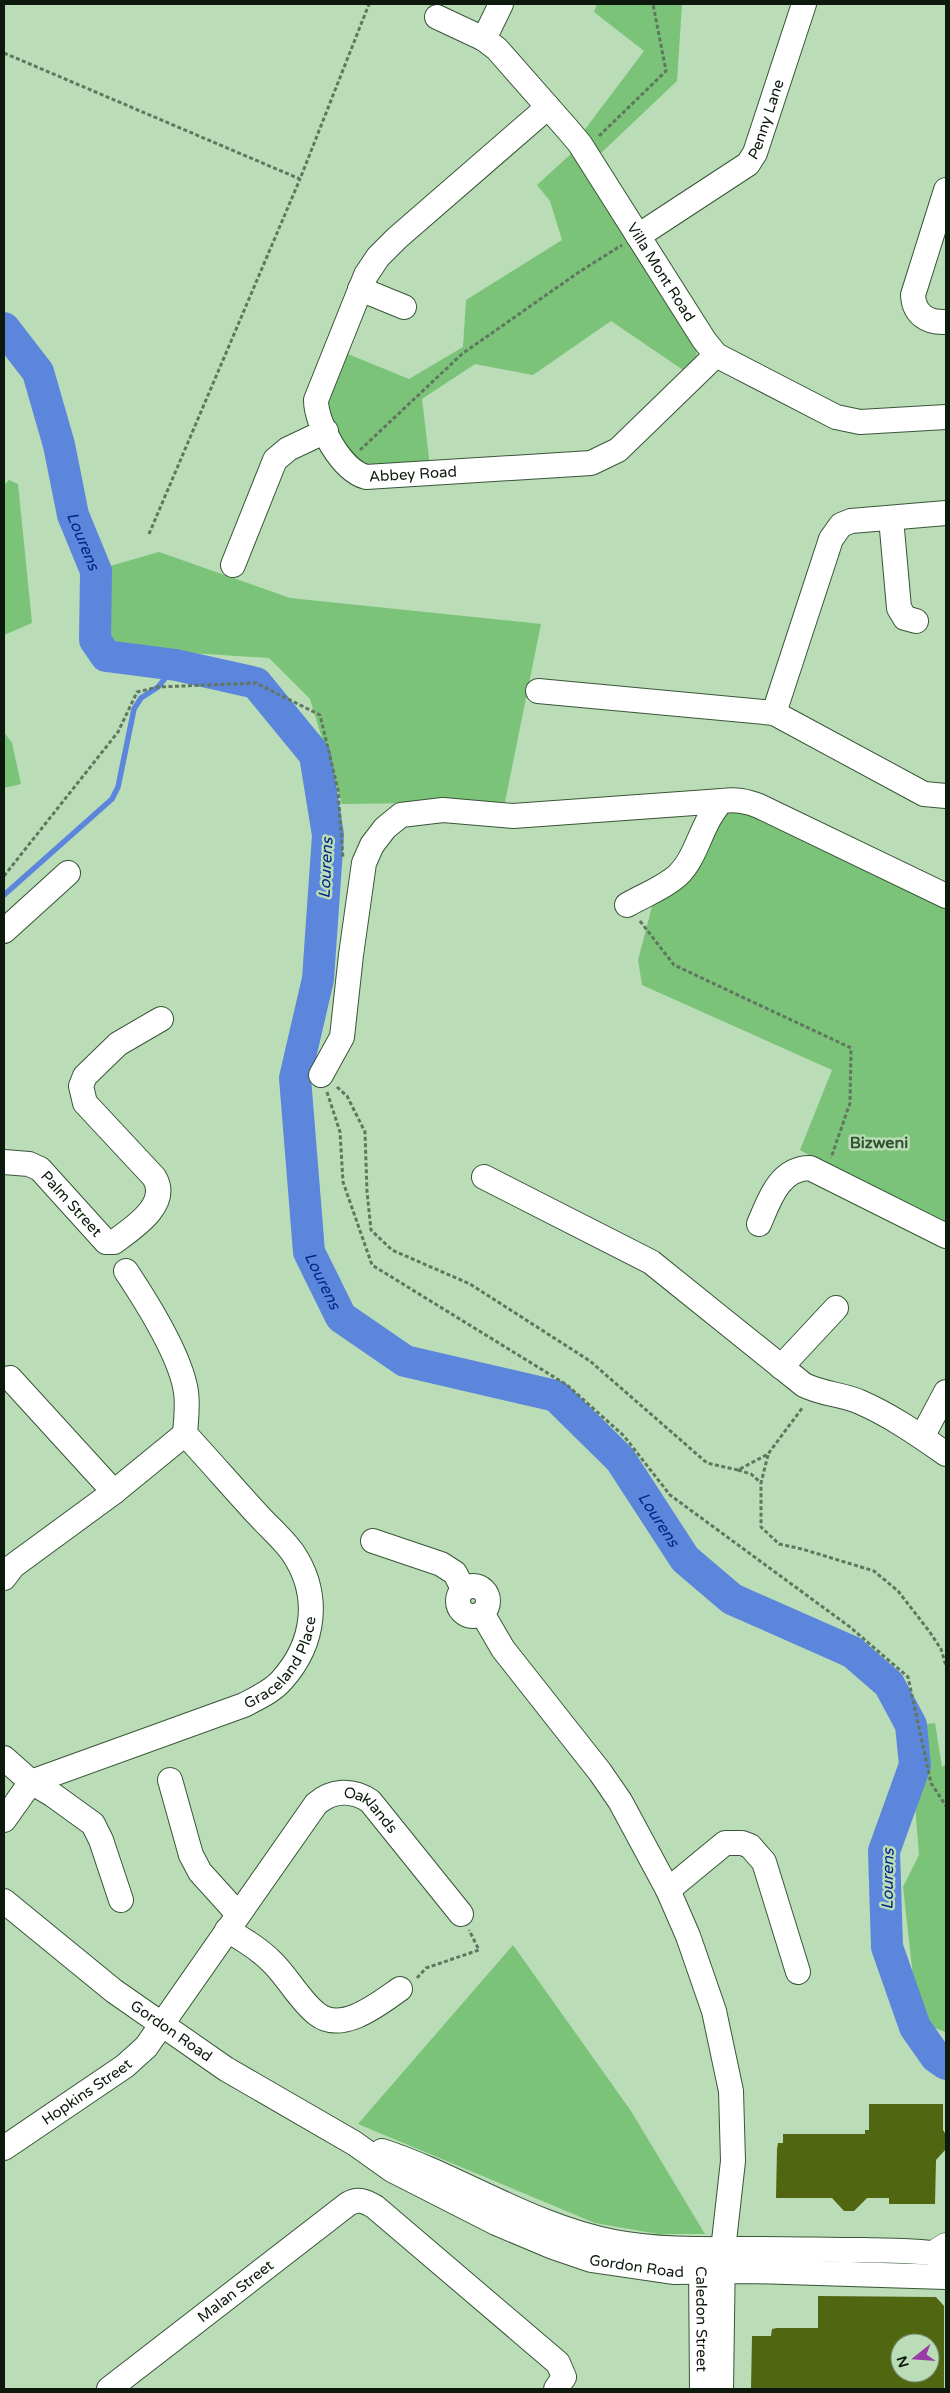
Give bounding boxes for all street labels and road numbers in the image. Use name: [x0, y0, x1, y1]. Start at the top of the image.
street label: Penny Lane: [744, 77, 788, 163]
street label: Villa Mont Road: [623, 219, 699, 325]
street label: Abbey Road: [368, 462, 457, 486]
street label: Palm Street: [37, 1167, 106, 1241]
street label: Graceland Place: [241, 1615, 320, 1712]
street label: Oaklands: [343, 1783, 401, 1837]
street label: Gordon Road: [127, 1996, 216, 2066]
street label: Hopkins Street: [38, 2055, 136, 2129]
street label: Gordon Road: [588, 2251, 684, 2281]
street label: Malan Street: [194, 2256, 277, 2326]
street label: Caledon Street: [692, 2266, 711, 2372]

